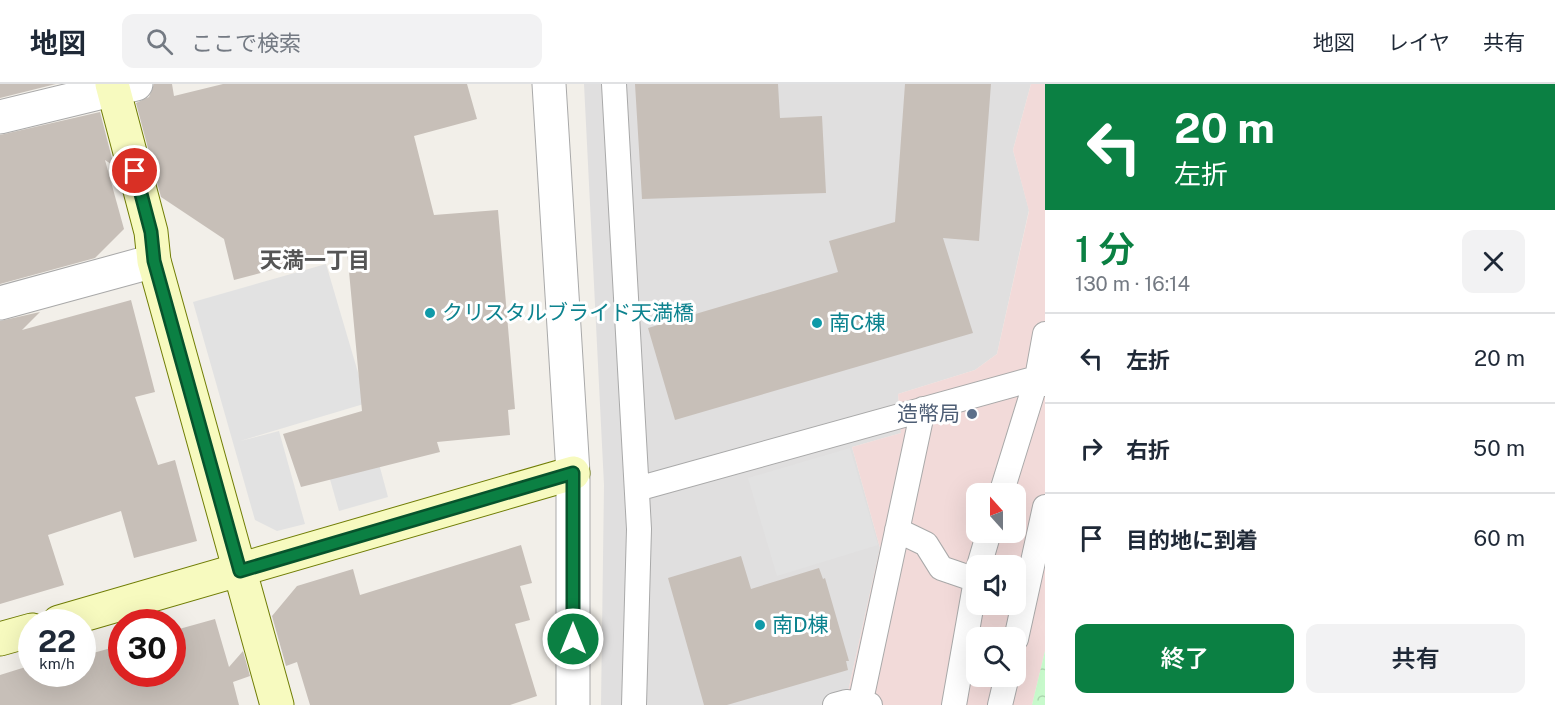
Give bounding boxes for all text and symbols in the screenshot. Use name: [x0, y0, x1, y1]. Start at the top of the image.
search box: [122, 14, 542, 68]
icon: search: [143, 25, 176, 58]
text: 地図: [30, 26, 86, 59]
text: ここで検索: [191, 30, 301, 56]
text: 地図: [1313, 30, 1355, 55]
text: レイヤ: [1388, 30, 1450, 55]
text: 共有: [1483, 30, 1525, 55]
text: 20 m: [1174, 103, 1275, 152]
icon: left: [1075, 108, 1153, 186]
pin: [109, 145, 160, 196]
icon: arrive: [118, 154, 151, 187]
text: 左折: [1174, 158, 1228, 190]
text: 1 分: [1075, 228, 1134, 270]
button: close: [1462, 230, 1525, 293]
district label: 天満一丁目: [260, 247, 370, 273]
text: 130 m · 16:14: [1075, 272, 1190, 296]
place label: クリスタルブライド天満橋: [442, 300, 694, 325]
marker: クリスタルブライド天満橋: [423, 306, 437, 320]
place label: 南C棟: [829, 310, 885, 335]
marker: 南C棟: [810, 316, 824, 330]
icon: left: [1075, 342, 1108, 375]
text: 20 m: [1474, 345, 1525, 371]
text: 左折: [1126, 347, 1170, 373]
place label: 造幣局: [897, 401, 960, 426]
marker: 造幣局: [965, 407, 979, 421]
icon: right: [1075, 432, 1108, 465]
text: 50 m: [1473, 435, 1525, 461]
text: 右折: [1126, 437, 1170, 463]
north arrow: [966, 483, 1026, 543]
map controls: [966, 483, 1026, 687]
icon: arrive: [1075, 522, 1108, 555]
text: 60 m: [1474, 525, 1525, 551]
text: 目的地に到着: [1126, 527, 1258, 553]
button: sound: [966, 555, 1026, 615]
position arrow: [541, 607, 605, 671]
speed limit sign: 30: [108, 609, 186, 687]
place label: 南D棟: [772, 612, 829, 637]
marker: 南D棟: [753, 618, 767, 632]
text: 22: [38, 623, 76, 659]
button: 終了: [1075, 624, 1294, 693]
button: 共有: [1306, 624, 1525, 693]
button: search: [966, 627, 1026, 687]
text: km/h: [39, 655, 75, 672]

